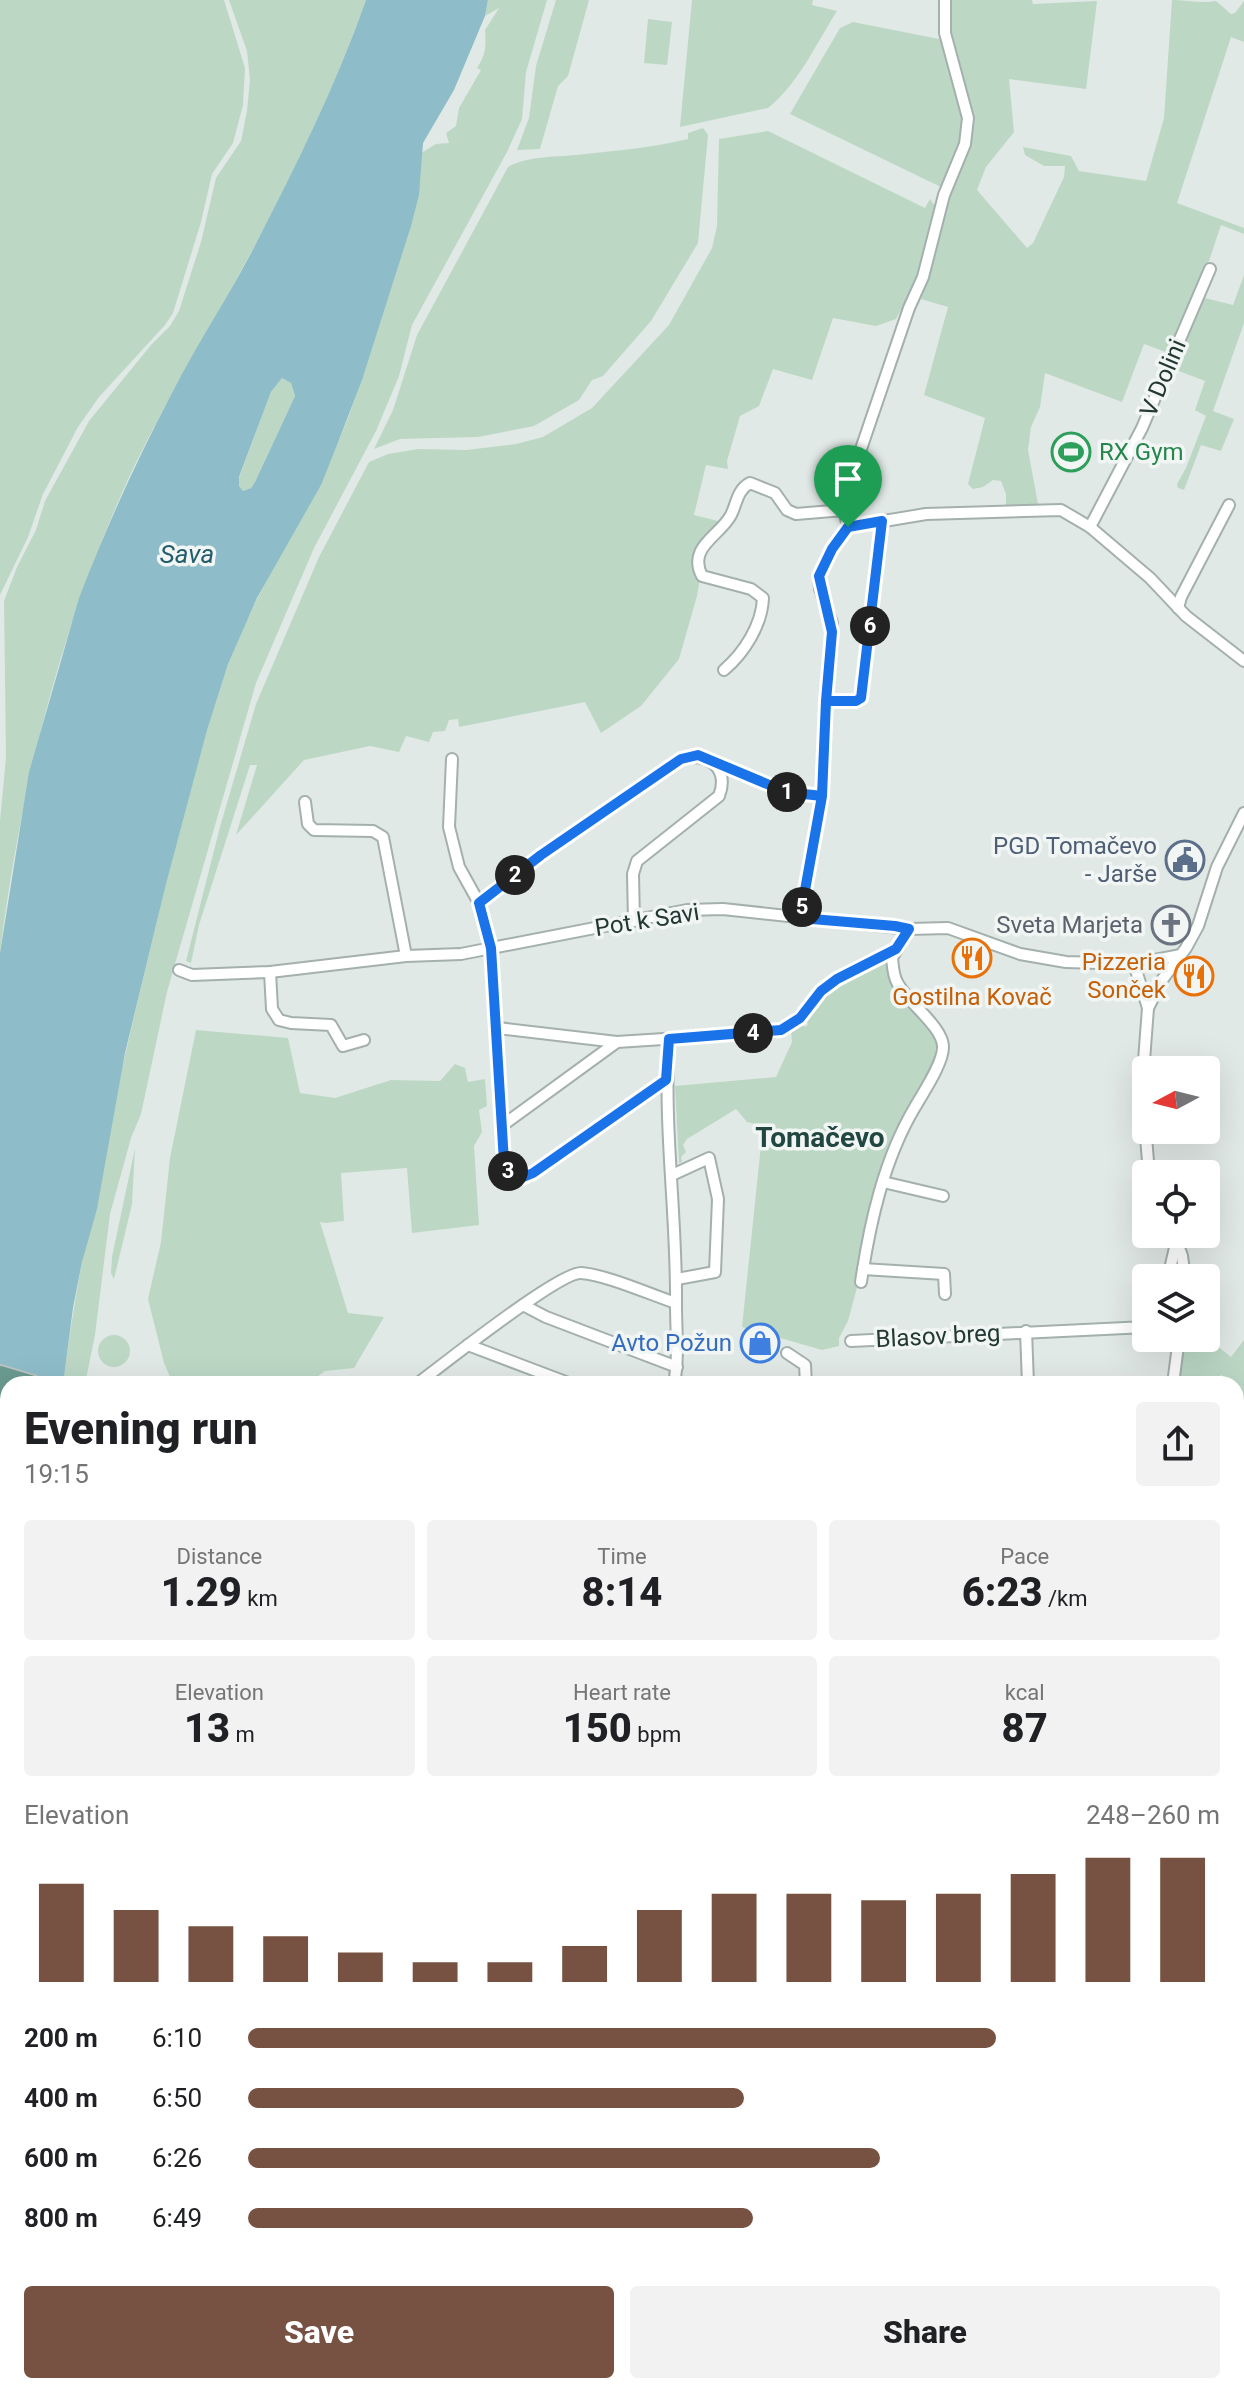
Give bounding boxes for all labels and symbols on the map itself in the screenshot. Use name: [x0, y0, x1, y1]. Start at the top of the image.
street label: V Dolini: [1134, 335, 1192, 421]
sports icon: RX Gym: [1050, 431, 1092, 473]
place label: RX Gym: [1099, 438, 1184, 466]
pin: [814, 445, 882, 527]
water label: Sava: [160, 539, 214, 569]
pin: 6: [850, 606, 890, 646]
pin: 1: [767, 772, 807, 812]
place label: PGD Tomačevo - Jarše: [993, 832, 1157, 888]
public building icon: PGD Tomačevo - Jarše: [1164, 839, 1206, 881]
pin: 2: [495, 855, 535, 895]
pin: 5: [782, 887, 822, 927]
street label: Pot k Savi: [593, 898, 701, 942]
church icon: Sveta Marjeta: [1150, 904, 1192, 946]
place label: Sveta Marjeta: [996, 911, 1143, 939]
restaurant icon: Gostilna Kovač: [951, 937, 993, 979]
place label: Pizzeria Sonček: [1082, 948, 1167, 1004]
restaurant icon: Pizzeria Sonček: [1173, 955, 1215, 997]
place label: Gostilna Kovač: [892, 983, 1052, 1011]
pin: 4: [733, 1013, 773, 1053]
north arrow: [1132, 1056, 1220, 1144]
district label: Tomačevo: [755, 1121, 885, 1154]
pin: 3: [488, 1151, 528, 1191]
street label: Blasov breg: [875, 1319, 1001, 1353]
shop icon: Avto Požun: [739, 1322, 781, 1364]
place label: Avto Požun: [611, 1329, 732, 1357]

